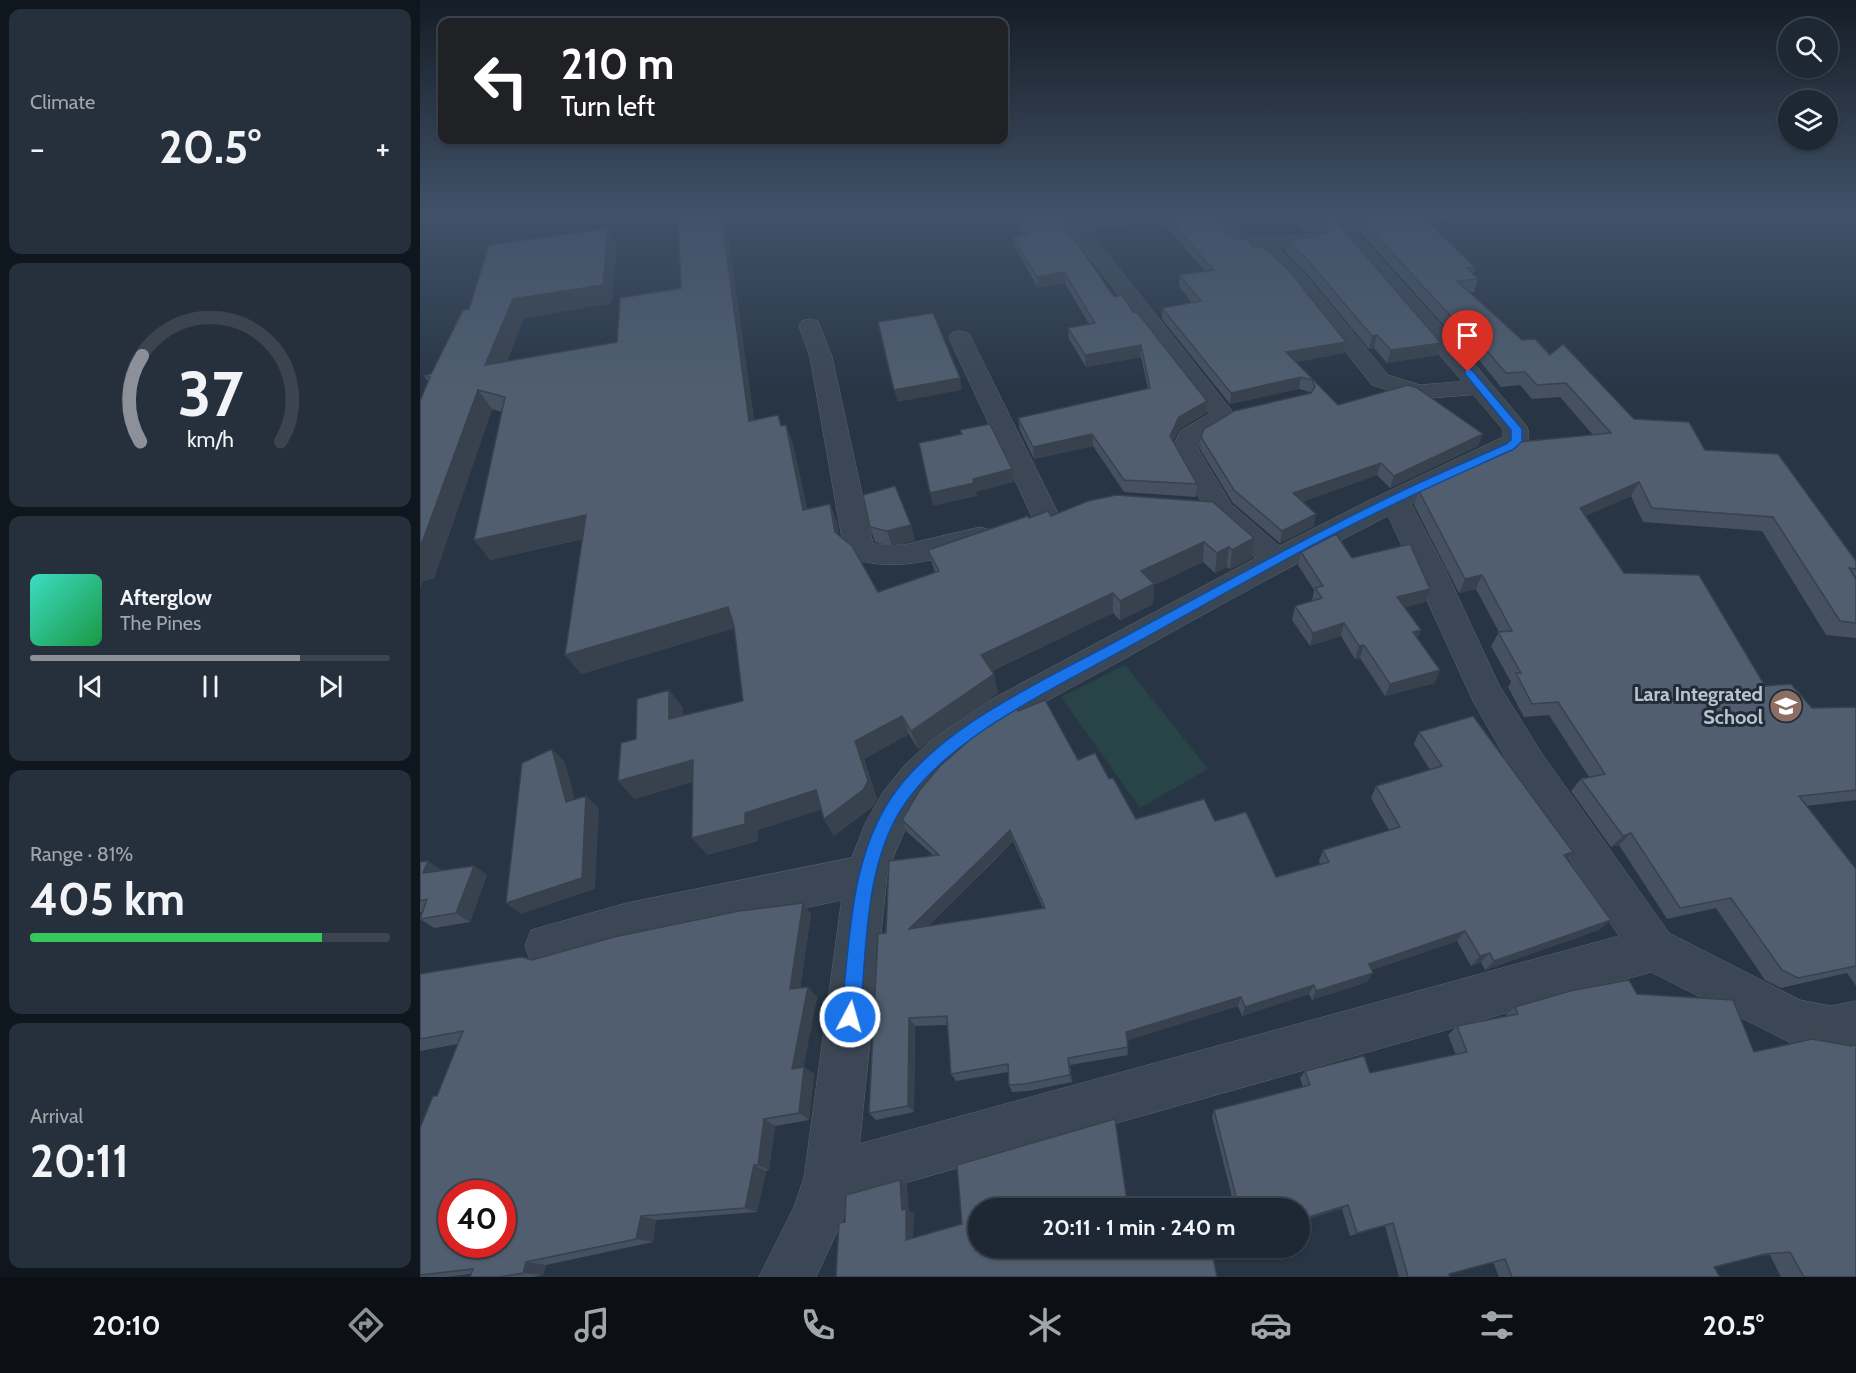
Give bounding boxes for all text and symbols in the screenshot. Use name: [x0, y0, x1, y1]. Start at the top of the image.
map controls: [1778, 18, 1838, 150]
button: search: [1778, 18, 1838, 78]
text: 210 m: [561, 38, 674, 90]
icon: left: [462, 42, 540, 120]
text: Climate: [30, 90, 95, 114]
text: Turn left: [561, 90, 655, 123]
button: layers: [1778, 90, 1838, 150]
text: 20.5°: [159, 120, 261, 174]
text: −: [30, 128, 45, 168]
text: +: [375, 128, 390, 168]
pin: [1442, 310, 1493, 372]
icon: arrive: [1451, 319, 1484, 352]
text: 37: [177, 356, 243, 432]
text: km/h: [187, 426, 233, 452]
text: Afterglow: [120, 584, 212, 611]
text: The Pines: [120, 611, 201, 635]
icon: previous: [74, 670, 107, 703]
icon: pause: [194, 670, 227, 703]
icon: next: [314, 670, 347, 703]
place label: Lara Integrated School: [1634, 682, 1763, 729]
school or university icon: Lara Integrated School: [1768, 688, 1804, 724]
text: Range · 81%: [30, 842, 133, 866]
text: 405 km: [30, 872, 185, 926]
position arrow: [818, 985, 882, 1049]
text: Arrival: [30, 1104, 83, 1128]
text: 20:11: [30, 1134, 129, 1188]
speed limit sign: 40: [438, 1180, 516, 1258]
text: 20:11 · 1 min · 240 m: [1043, 1214, 1235, 1241]
icon: directions: [345, 1304, 387, 1346]
icon: music: [571, 1304, 613, 1346]
icon: phone: [797, 1304, 839, 1346]
icon: climate: [1024, 1304, 1066, 1346]
icon: car: [1250, 1304, 1292, 1346]
icon: filters: [1476, 1304, 1518, 1346]
text: 20:10: [92, 1309, 161, 1342]
text: 20.5°: [1702, 1309, 1764, 1342]

